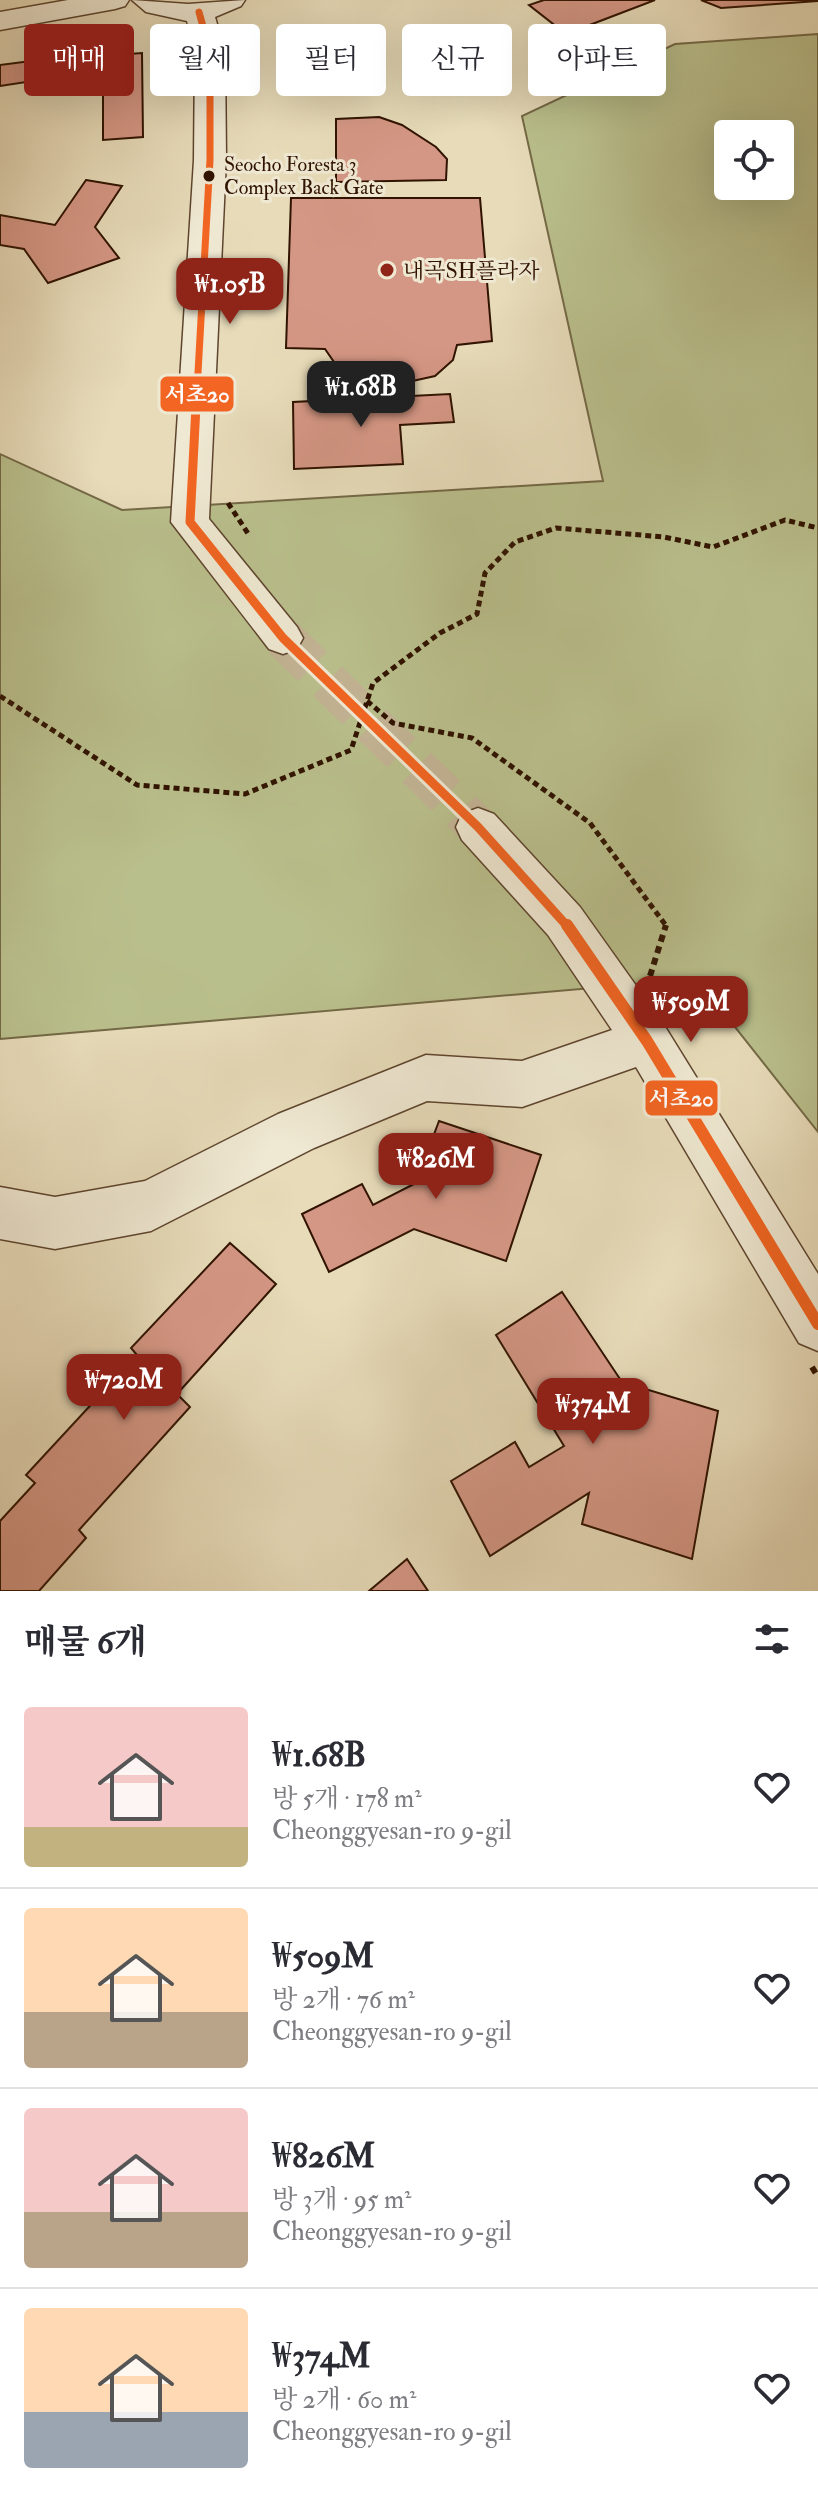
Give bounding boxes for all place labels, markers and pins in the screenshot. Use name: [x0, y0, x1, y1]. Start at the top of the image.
place label: Seocho Foresta 3 Complex Back Gate: [224, 152, 383, 201]
marker: Seocho Foresta 3 Complex Back Gate: [201, 168, 217, 184]
place label: 내곡SH플라자: [403, 257, 540, 285]
pin: ₩1.05B: [165, 258, 295, 326]
marker: 내곡SH플라자: [378, 261, 396, 279]
pin: ₩1.68B: [296, 361, 426, 429]
pin: ₩509M: [635, 976, 747, 1044]
pin: ₩826M: [380, 1133, 492, 1201]
pin: ₩720M: [68, 1354, 180, 1422]
pin: ₩374M: [537, 1378, 649, 1446]

